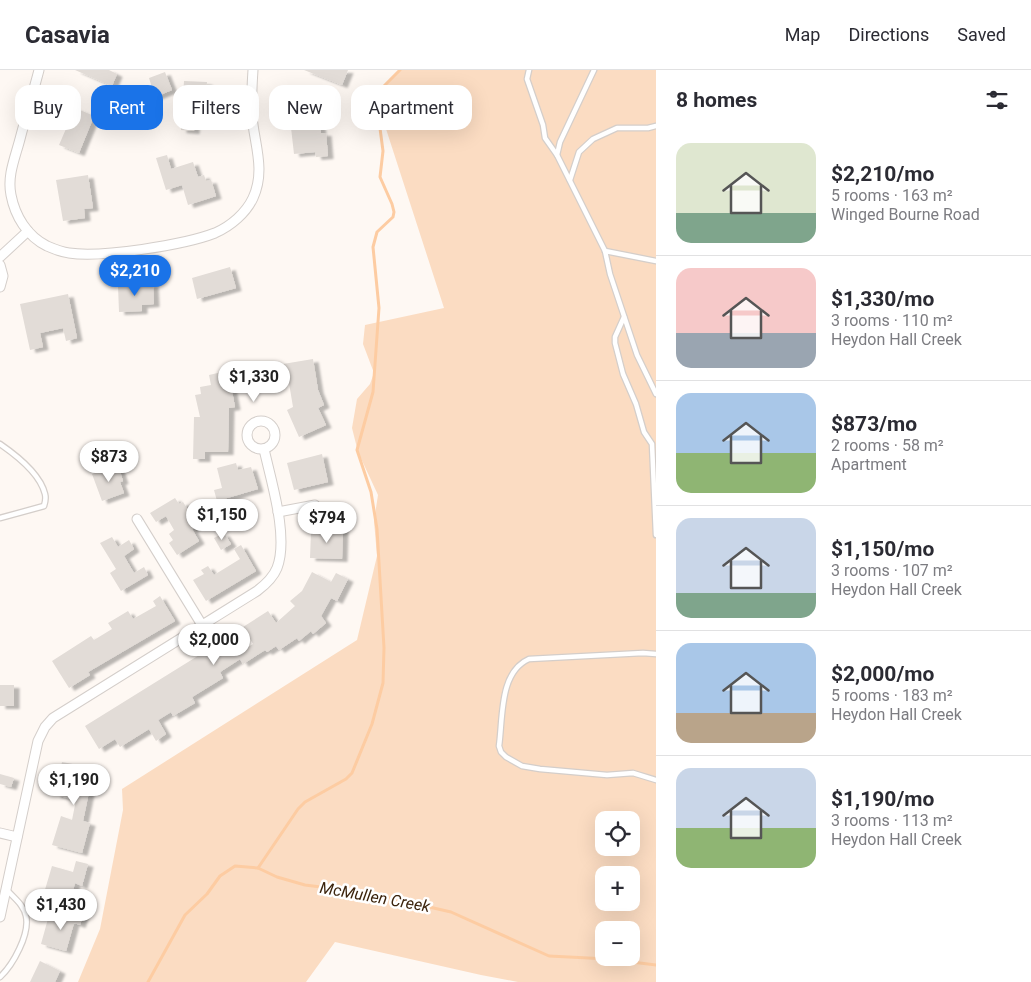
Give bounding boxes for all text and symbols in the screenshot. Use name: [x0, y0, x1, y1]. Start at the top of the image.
text: Casavia: [25, 21, 110, 49]
text: Map: [785, 24, 820, 45]
text: Directions: [848, 24, 929, 45]
text: Saved: [957, 24, 1006, 45]
chip: Buy: [15, 85, 81, 130]
chip: Rent: [91, 85, 163, 130]
chip: Filters: [173, 85, 259, 130]
chip: New: [269, 85, 341, 130]
chip: Apartment: [351, 85, 472, 130]
icon: filters: [983, 86, 1011, 114]
text: 8 homes: [676, 88, 757, 112]
text: $2,210/mo: [831, 162, 934, 186]
icon: home: [716, 163, 776, 223]
text: 5 rooms · 163 m²: [831, 186, 953, 205]
text: Winged Bourne Road: [831, 205, 980, 224]
pin: $2,210: [94, 254, 176, 297]
text: $2,210: [110, 261, 160, 280]
text: $1,330/mo: [831, 287, 934, 311]
icon: home: [716, 288, 776, 348]
text: 3 rooms · 110 m²: [831, 311, 953, 330]
text: Heydon Hall Creek: [831, 330, 962, 349]
pin: $1,330: [213, 360, 295, 403]
text: $1,330: [229, 367, 279, 386]
text: $873/mo: [831, 412, 917, 436]
icon: home: [716, 413, 776, 473]
text: 2 rooms · 58 m²: [831, 436, 944, 455]
pin: $873: [79, 440, 139, 483]
text: $873: [91, 447, 127, 466]
text: Apartment: [831, 455, 907, 474]
pin: $1,150: [181, 498, 263, 541]
pin: $794: [297, 502, 357, 544]
text: $1,150: [197, 505, 247, 524]
text: $794: [309, 508, 345, 527]
text: $1,150/mo: [831, 537, 934, 561]
icon: home: [716, 538, 776, 598]
text: 3 rooms · 107 m²: [831, 561, 953, 580]
text: Heydon Hall Creek: [831, 580, 962, 599]
pin: $2,000: [173, 624, 255, 666]
text: $2,000: [189, 630, 239, 649]
text: $2,000/mo: [831, 662, 934, 686]
icon: home: [716, 663, 776, 723]
text: 5 rooms · 183 m²: [831, 686, 953, 705]
text: Heydon Hall Creek: [831, 705, 962, 724]
pin: $1,190: [33, 764, 115, 806]
text: $1,190: [49, 770, 99, 789]
text: $1,190/mo: [831, 787, 934, 811]
icon: home: [716, 788, 776, 848]
map controls: [595, 811, 640, 966]
button: locate: [595, 811, 640, 856]
text: 3 rooms · 113 m²: [831, 811, 953, 830]
text: Heydon Hall Creek: [831, 830, 962, 849]
button: +: [595, 866, 640, 911]
water label: McMullen Creek: [318, 878, 433, 916]
pin: $1,430: [20, 888, 102, 931]
text: $1,430: [36, 895, 86, 914]
button: −: [595, 921, 640, 966]

